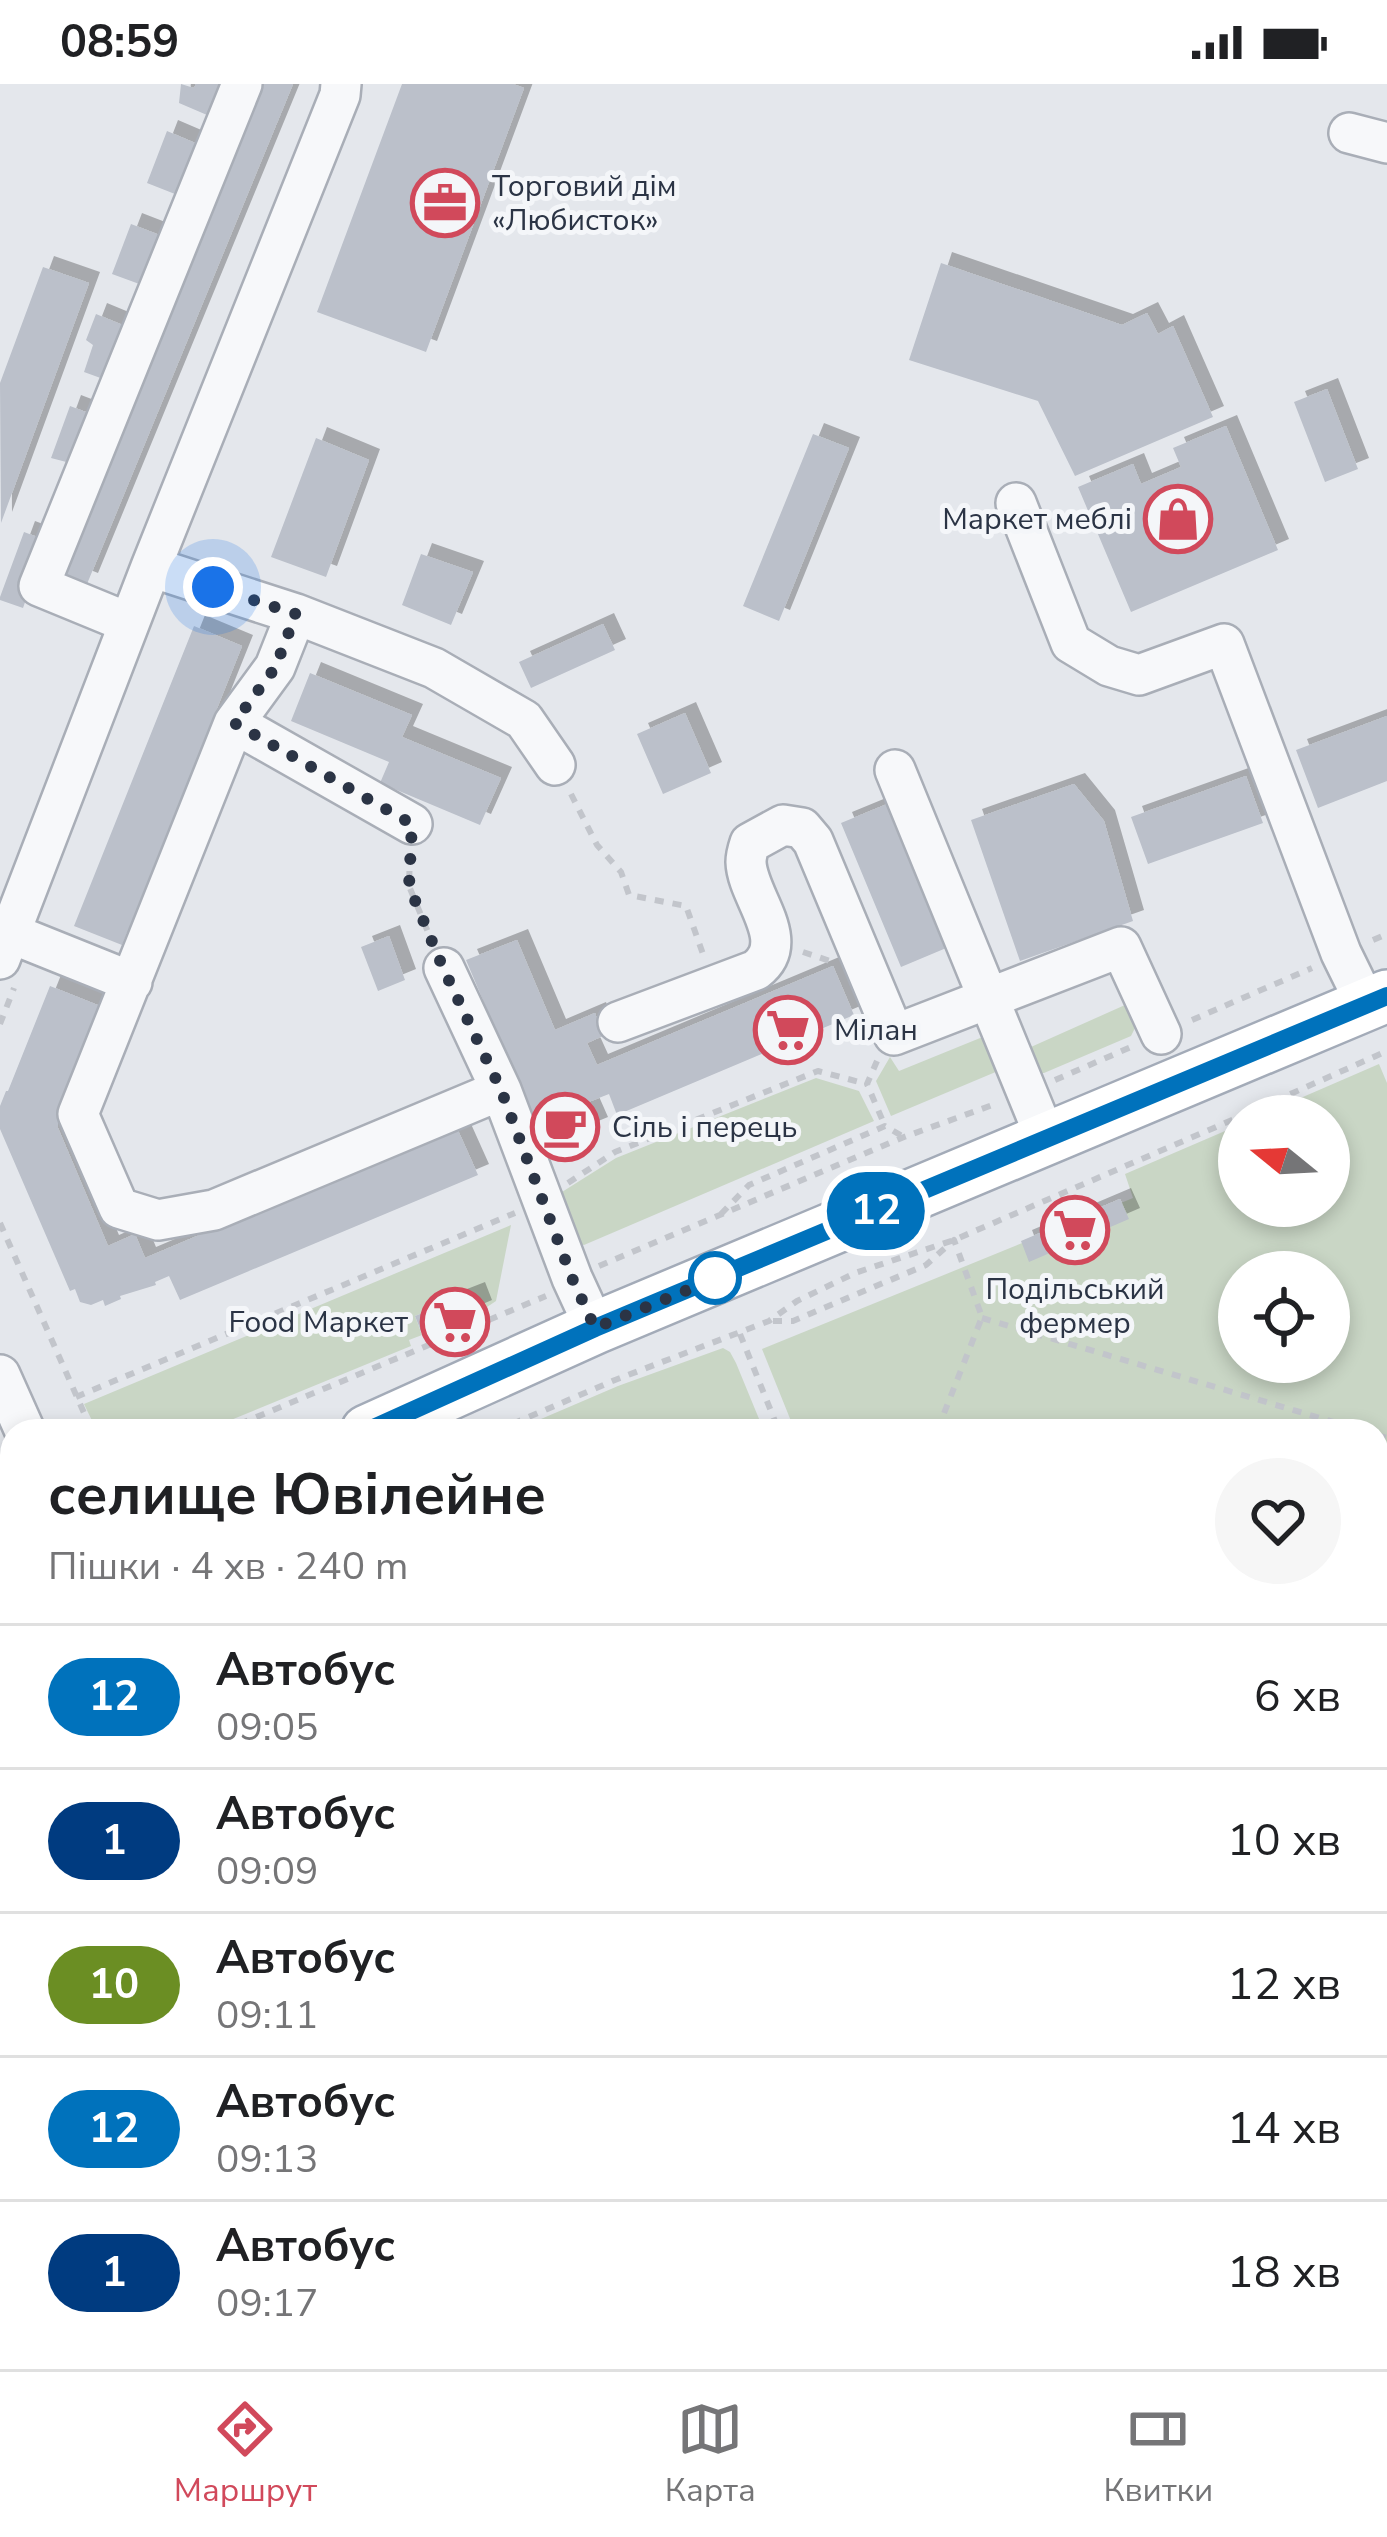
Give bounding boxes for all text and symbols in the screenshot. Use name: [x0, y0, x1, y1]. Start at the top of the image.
text: 08:59: [60, 12, 179, 73]
place label: Торговий дім «Любисток»: [492, 166, 677, 241]
office icon: Торговий дім «Любисток»: [410, 168, 480, 238]
shop icon: Маркет меблі: [1143, 484, 1213, 554]
place label: Маркет меблі: [942, 499, 1132, 540]
your location: [183, 557, 243, 617]
supermarket icon: Мілан: [753, 995, 823, 1065]
place label: Мілан: [834, 1010, 918, 1051]
cafe icon: Сіль і перець: [530, 1092, 600, 1162]
north arrow: [1218, 1095, 1350, 1227]
map controls: [1218, 1095, 1350, 1383]
place label: Сіль і перець: [612, 1107, 797, 1148]
line badge: 12: [822, 1172, 930, 1250]
text: 12: [851, 1182, 901, 1239]
supermarket icon: Подільський фермер: [1040, 1195, 1110, 1265]
button: locate: [1218, 1251, 1350, 1383]
unlabelled marker: [690, 1253, 740, 1303]
place label: Подільський фермер: [985, 1269, 1165, 1344]
supermarket icon: Food Маркет: [420, 1287, 490, 1357]
place label: Food Маркет: [229, 1302, 409, 1343]
text: селище Ювілейне: [48, 1456, 546, 1534]
button: heart: [1215, 1458, 1341, 1584]
text: Пішки · 4 хв · 240 m: [48, 1540, 408, 1593]
text: Автобус: [216, 1640, 395, 1701]
text: 6 хв: [1254, 1666, 1341, 1727]
text: 12: [89, 1668, 139, 1725]
text: 09:05: [216, 1701, 319, 1754]
text: Автобус: [216, 1784, 395, 1845]
text: 10 хв: [1227, 1810, 1341, 1871]
text: 1: [101, 1812, 127, 1869]
text: 09:09: [216, 1845, 319, 1898]
text: Автобус: [216, 1928, 395, 1989]
text: 12 хв: [1227, 1954, 1341, 2015]
text: 10: [89, 1956, 139, 2013]
text: 09:11: [216, 1989, 319, 2042]
text: Автобус: [216, 2072, 395, 2133]
text: 14 хв: [1227, 2098, 1341, 2159]
text: 12: [89, 2100, 139, 2157]
text: 09:13: [216, 2133, 319, 2186]
text: Автобус: [216, 2216, 395, 2277]
text: 18 хв: [1227, 2242, 1341, 2303]
text: 1: [101, 2244, 127, 2301]
text: 09:17: [216, 2277, 319, 2330]
tab: Маршрут: [174, 2396, 317, 2513]
tab: Карта: [665, 2396, 756, 2513]
tab: Квитки: [1103, 2396, 1213, 2513]

